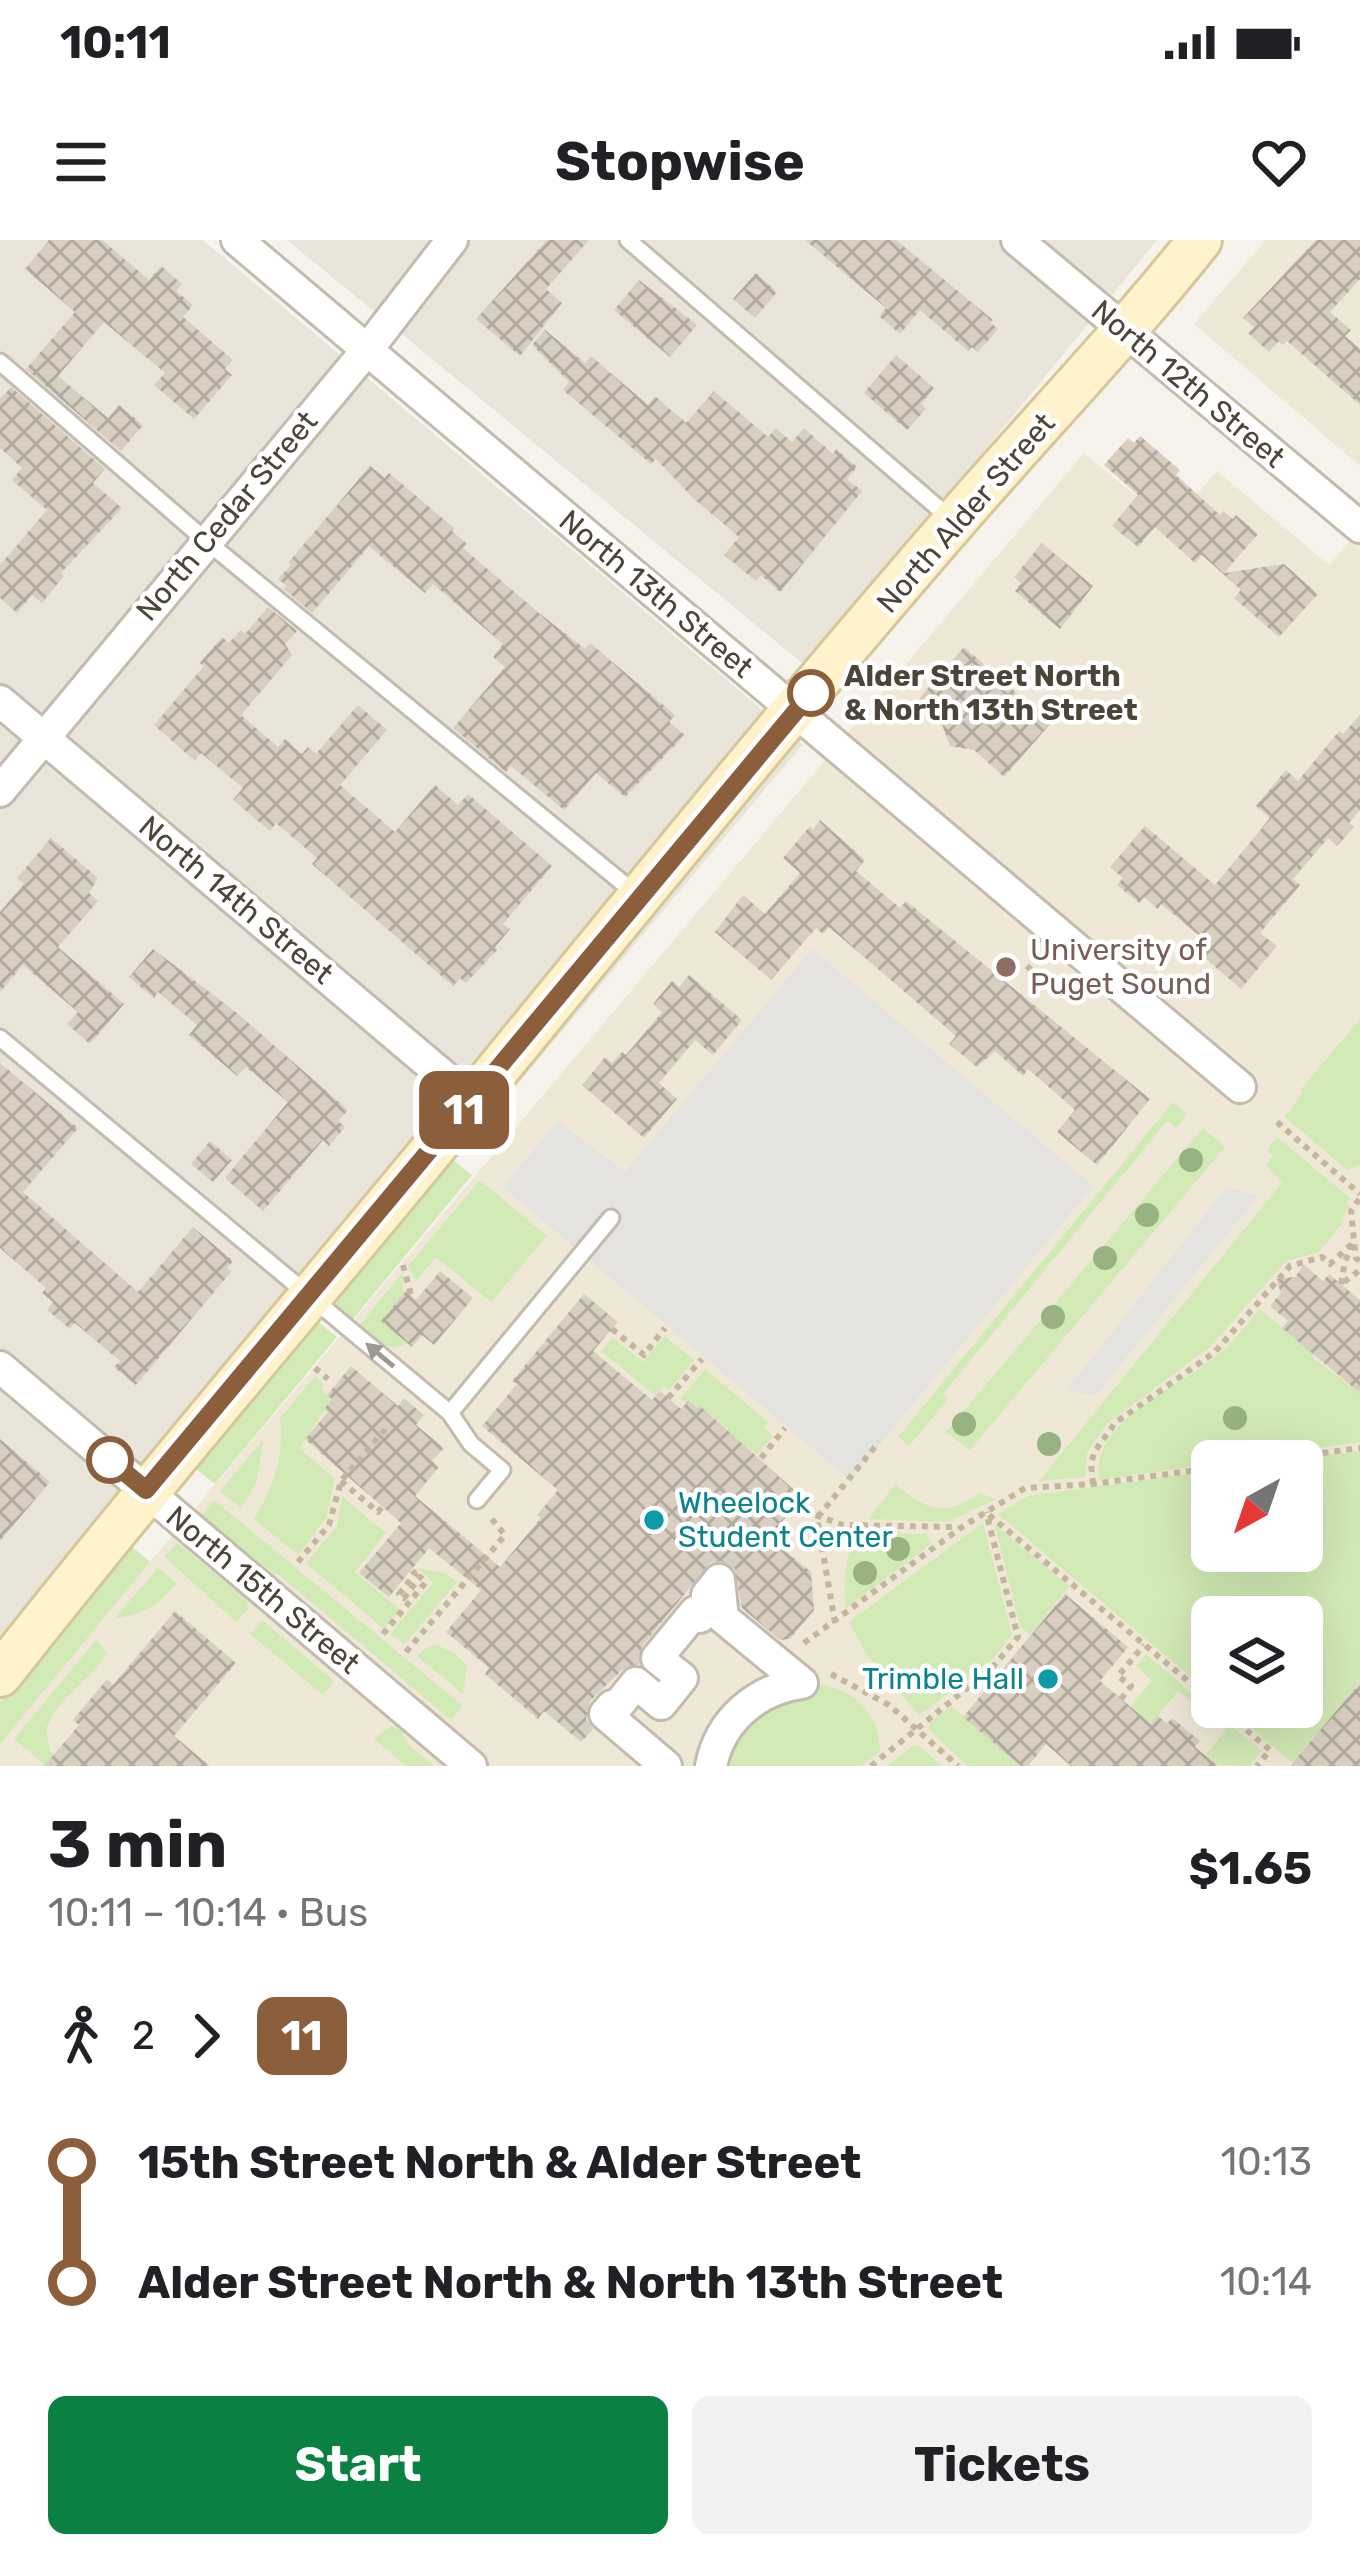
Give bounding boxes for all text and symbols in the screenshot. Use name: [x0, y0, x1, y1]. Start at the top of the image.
text: 10:11: [60, 16, 171, 69]
icon: menu: [48, 129, 114, 195]
icon: heart: [1246, 129, 1312, 195]
text: Stopwise: [555, 130, 805, 194]
street label: North 12th Street: [1084, 293, 1292, 476]
street label: North Cedar Street: [129, 404, 325, 628]
street label: North Alder Street: [869, 406, 1063, 620]
street label: North 13th Street: [552, 503, 760, 686]
place label: Alder Street North & North 13th Street: [844, 658, 1138, 728]
marker: Alder Street North & North 13th Street: [789, 671, 833, 715]
street label: North 14th Street: [132, 808, 341, 992]
place label: University of Puget Sound: [1030, 932, 1211, 1002]
marker: University of Puget Sound: [993, 954, 1019, 980]
line badge: 11: [410, 1071, 518, 1149]
text: 11: [443, 1085, 485, 1135]
one-way arrow: [365, 1343, 395, 1369]
unlabelled marker: [88, 1438, 132, 1482]
north arrow: [1191, 1440, 1323, 1572]
map controls: [1191, 1440, 1323, 1728]
place label: Wheelock Student Center: [678, 1485, 893, 1555]
street label: North 15th Street: [159, 1499, 367, 1682]
marker: Wheelock Student Center: [641, 1507, 667, 1533]
button: layers: [1191, 1596, 1323, 1728]
place label: Trimble Hall: [862, 1661, 1024, 1697]
marker: Trimble Hall: [1035, 1666, 1061, 1692]
text: 3 min: [48, 1805, 227, 1884]
text: $1.65: [1189, 1842, 1312, 1895]
text: 10:11 – 10:14 · Bus: [48, 1890, 368, 1936]
icon: walk: [48, 2003, 114, 2069]
icon: forward: [173, 2003, 239, 2069]
text: 11: [281, 2011, 323, 2061]
text: 2: [132, 2013, 155, 2059]
text: 15th Street North & Alder Street: [138, 2136, 861, 2189]
text: 10:13: [1220, 2139, 1312, 2185]
text: Alder Street North & North 13th Street: [138, 2256, 1003, 2309]
text: 10:14: [1220, 2259, 1312, 2305]
button: Start: [48, 2396, 668, 2534]
button: Tickets: [692, 2396, 1312, 2534]

